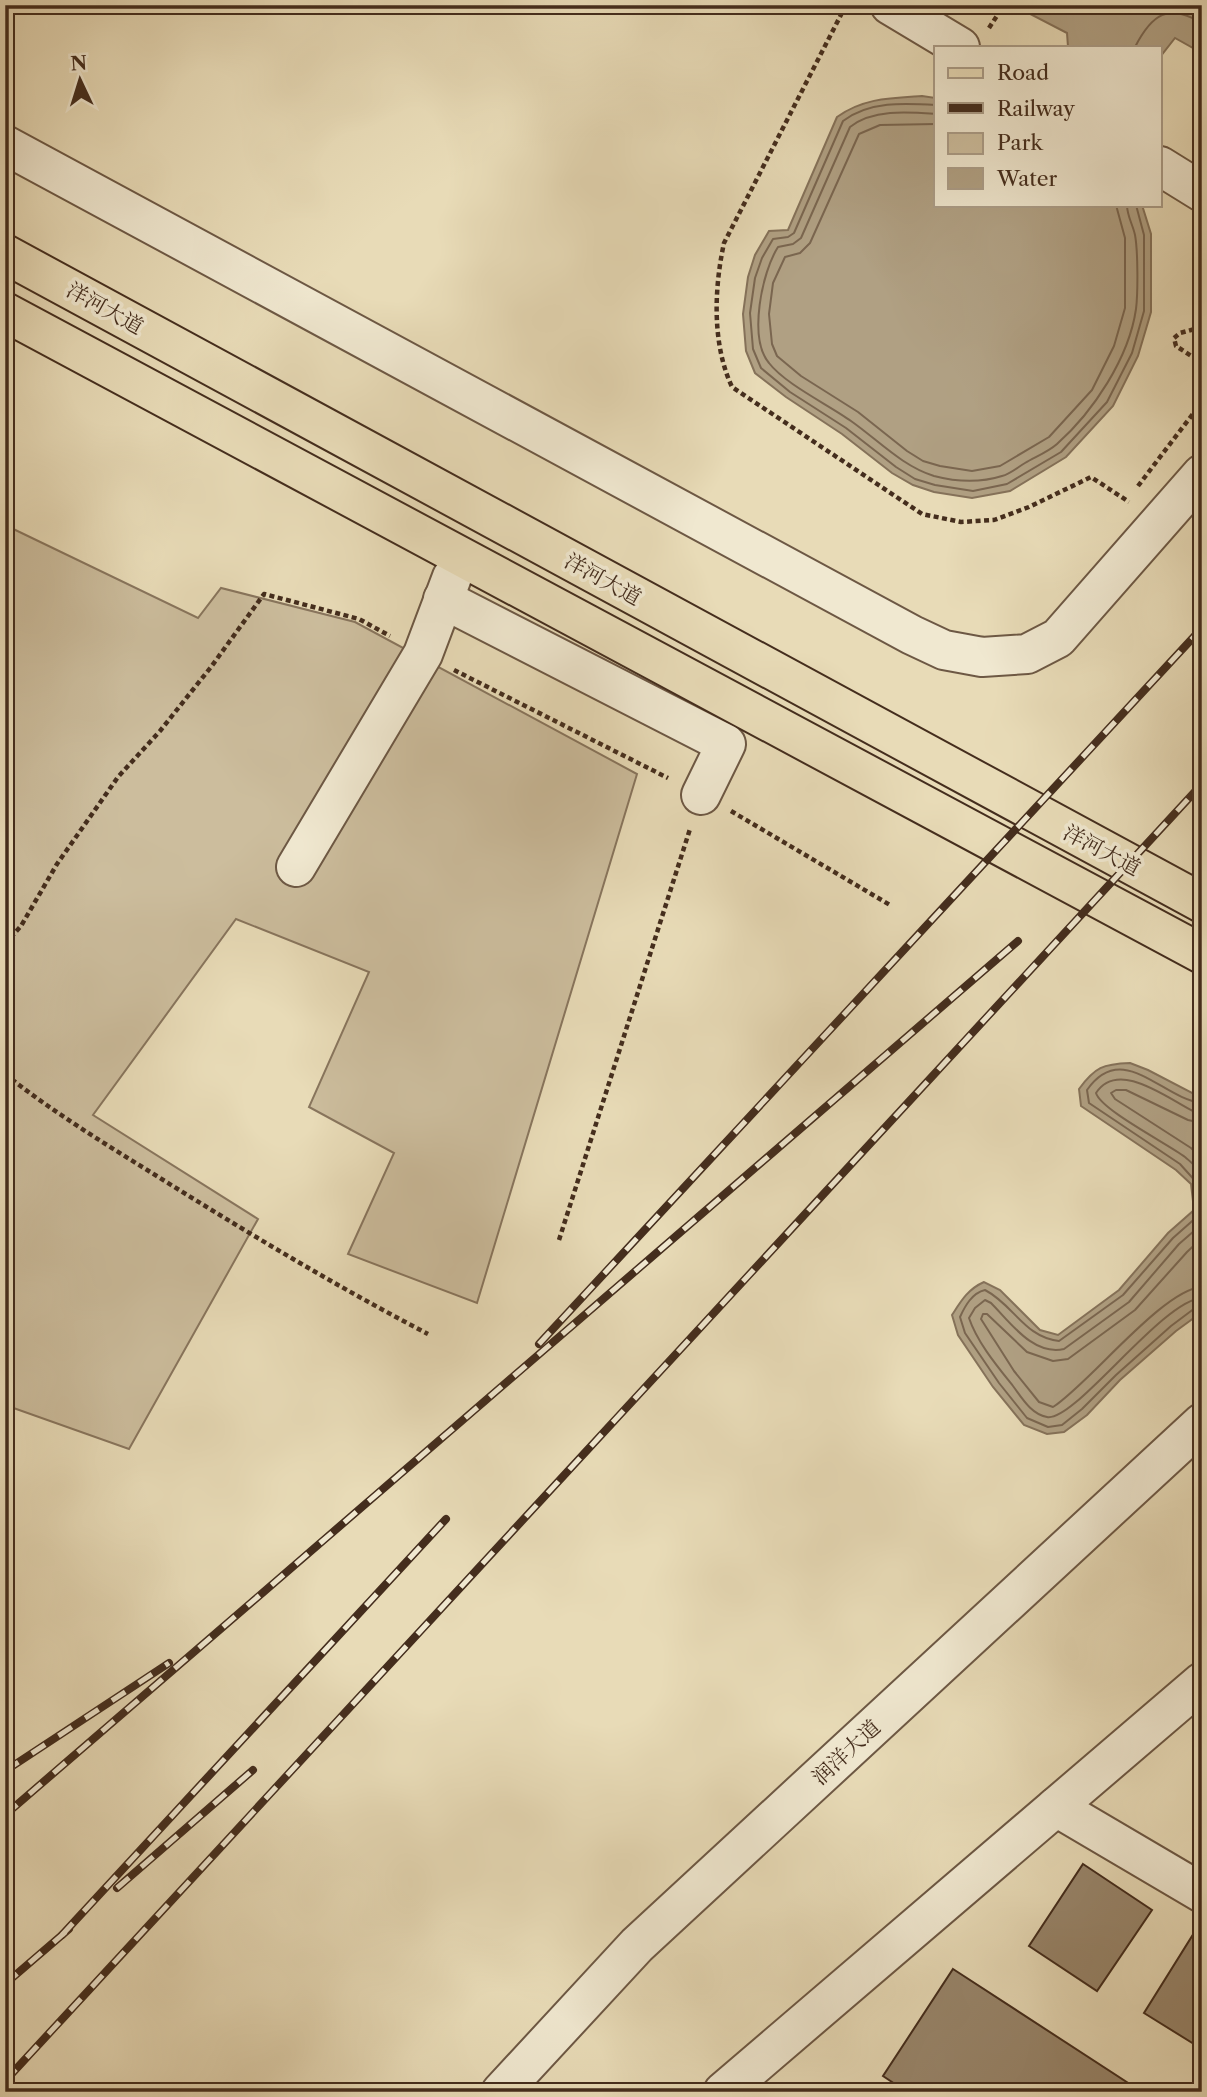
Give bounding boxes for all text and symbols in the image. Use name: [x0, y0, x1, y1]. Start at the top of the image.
north arrow: [46, 46, 116, 116]
legend: [934, 46, 1162, 206]
text: N: [70, 51, 88, 76]
text: Road: [997, 60, 1049, 85]
text: Railway: [997, 96, 1075, 121]
text: Park: [997, 130, 1043, 155]
text: Water: [996, 166, 1057, 191]
street label: 洋河大道: [62, 277, 148, 339]
street label: 洋河大道: [560, 548, 646, 610]
street label: 洋河大道: [1059, 819, 1145, 881]
street label: 润洋大道: [807, 1714, 885, 1790]

